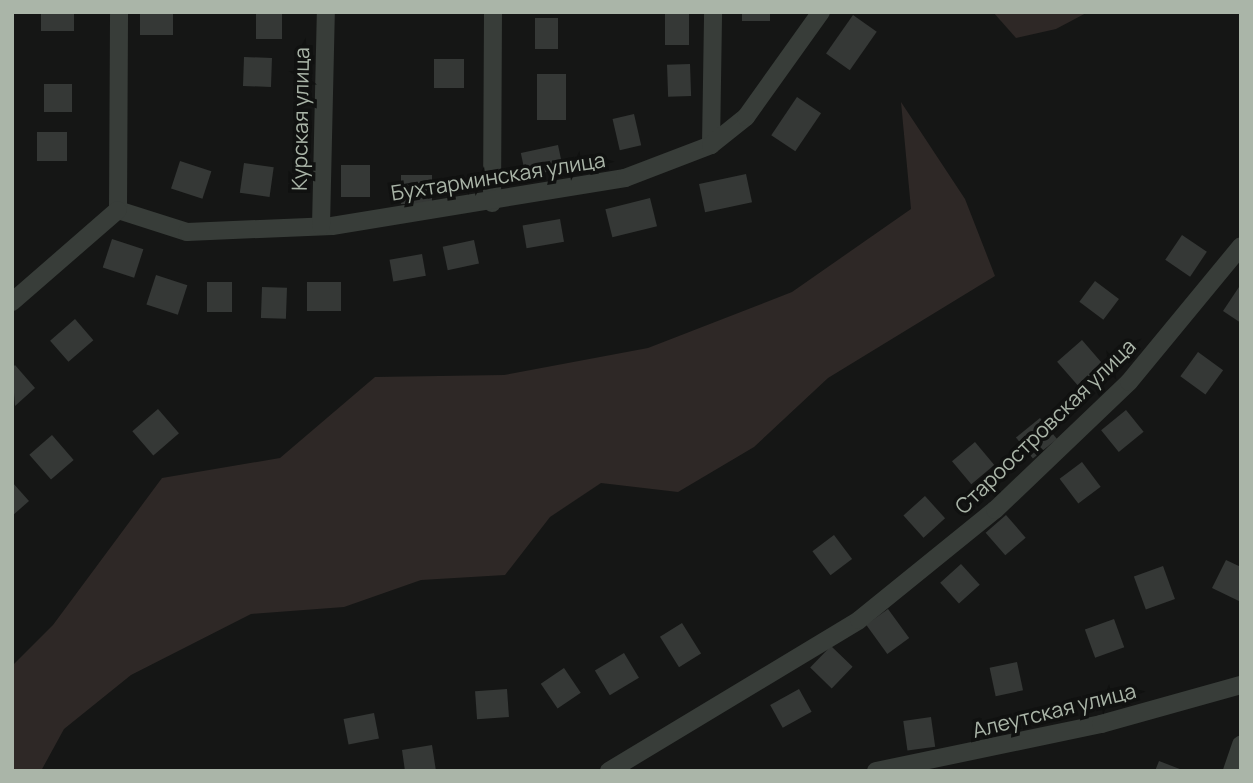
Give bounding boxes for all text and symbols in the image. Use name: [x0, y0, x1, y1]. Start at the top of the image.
street label: Курская улица: [286, 47, 314, 191]
street label: Бухтарминская улица: [389, 147, 607, 205]
street label: Староостровская улица: [950, 333, 1140, 519]
street label: Алеутская улица: [970, 677, 1138, 743]

